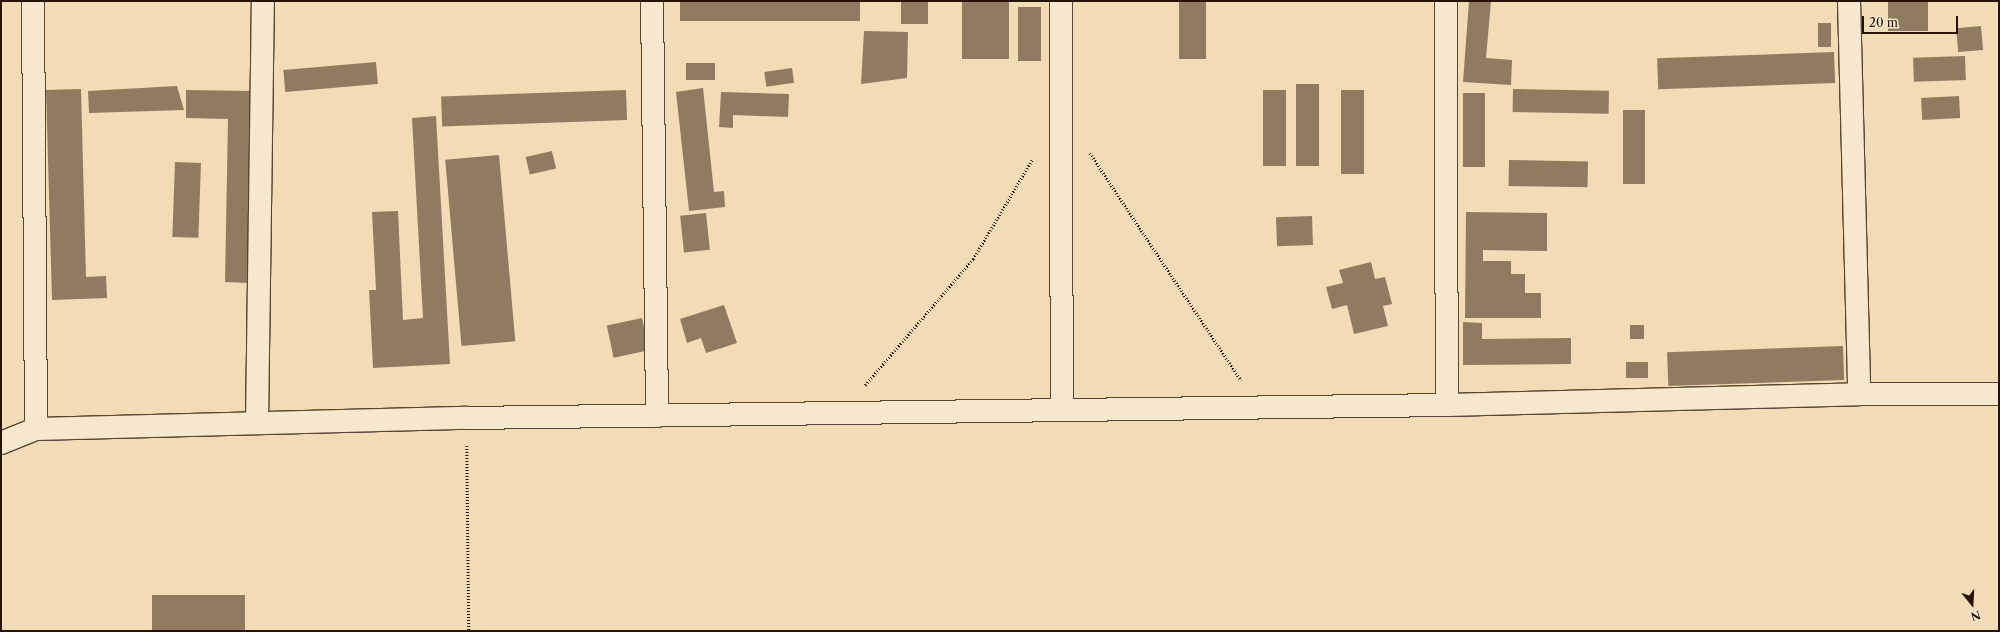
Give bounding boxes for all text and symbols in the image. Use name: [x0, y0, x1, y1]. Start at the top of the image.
scale bar: [1864, 8, 1960, 34]
text: 20 m: [1869, 15, 1898, 30]
north arrow: [1952, 584, 1992, 624]
text: N: [1969, 607, 1982, 624]

